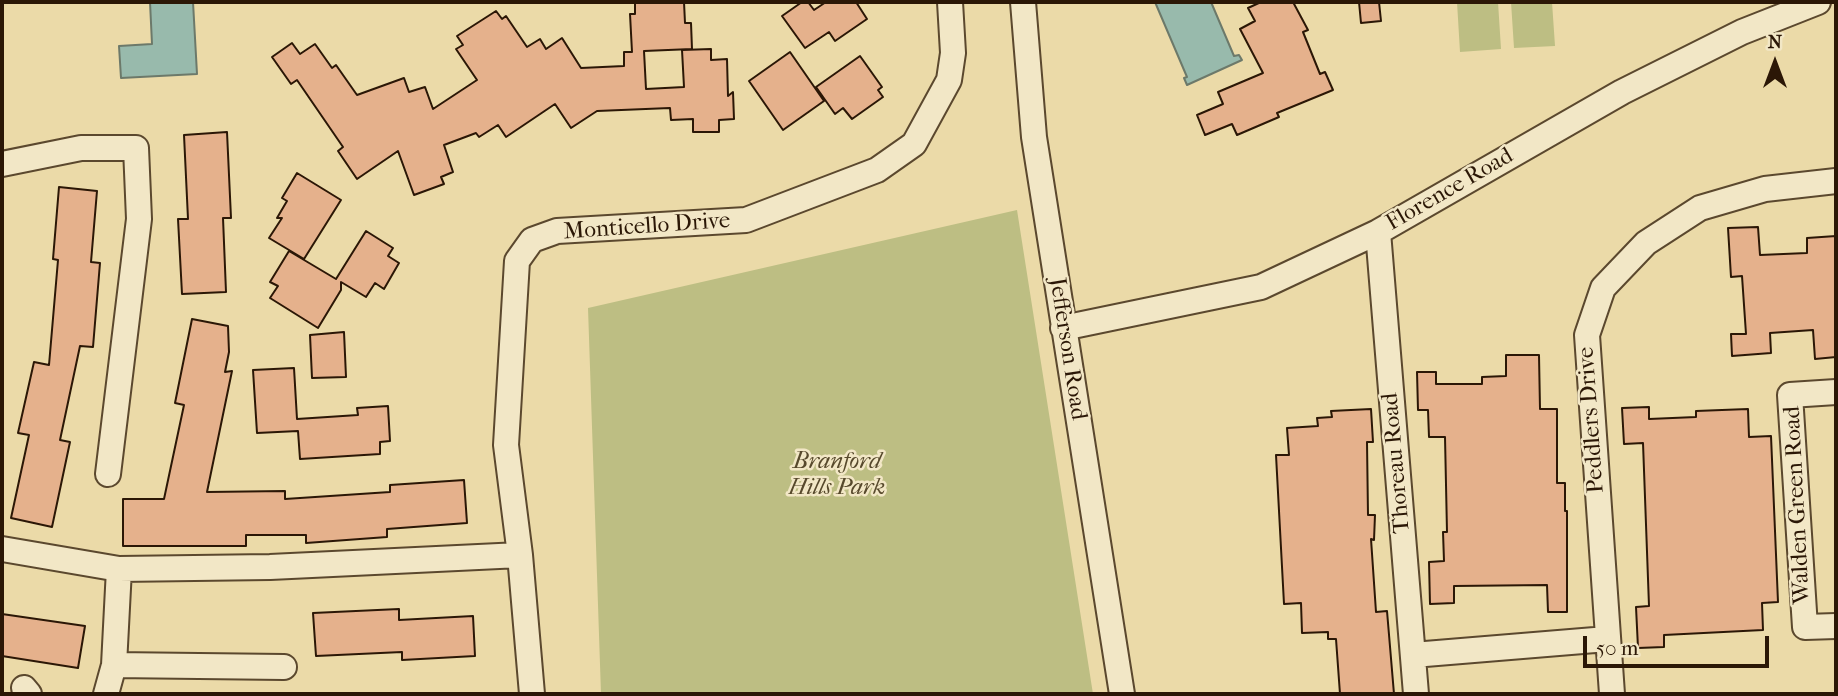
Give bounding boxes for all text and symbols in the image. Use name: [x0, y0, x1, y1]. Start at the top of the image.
north arrow: [1740, 28, 1810, 98]
text: N: [1768, 31, 1782, 53]
street label: Florence Road: [1382, 143, 1518, 237]
street label: Monticello Drive: [563, 207, 731, 247]
street label: Jefferson Road: [1042, 276, 1092, 422]
street label: Peddlers Drive: [1573, 346, 1611, 494]
street label: Thoreau Road: [1377, 392, 1417, 534]
street label: Walden Green Road: [1779, 405, 1817, 605]
park label: Branford Hills Park: [789, 448, 885, 502]
scale bar: [1586, 622, 1772, 666]
text: 50 m: [1596, 636, 1639, 660]

